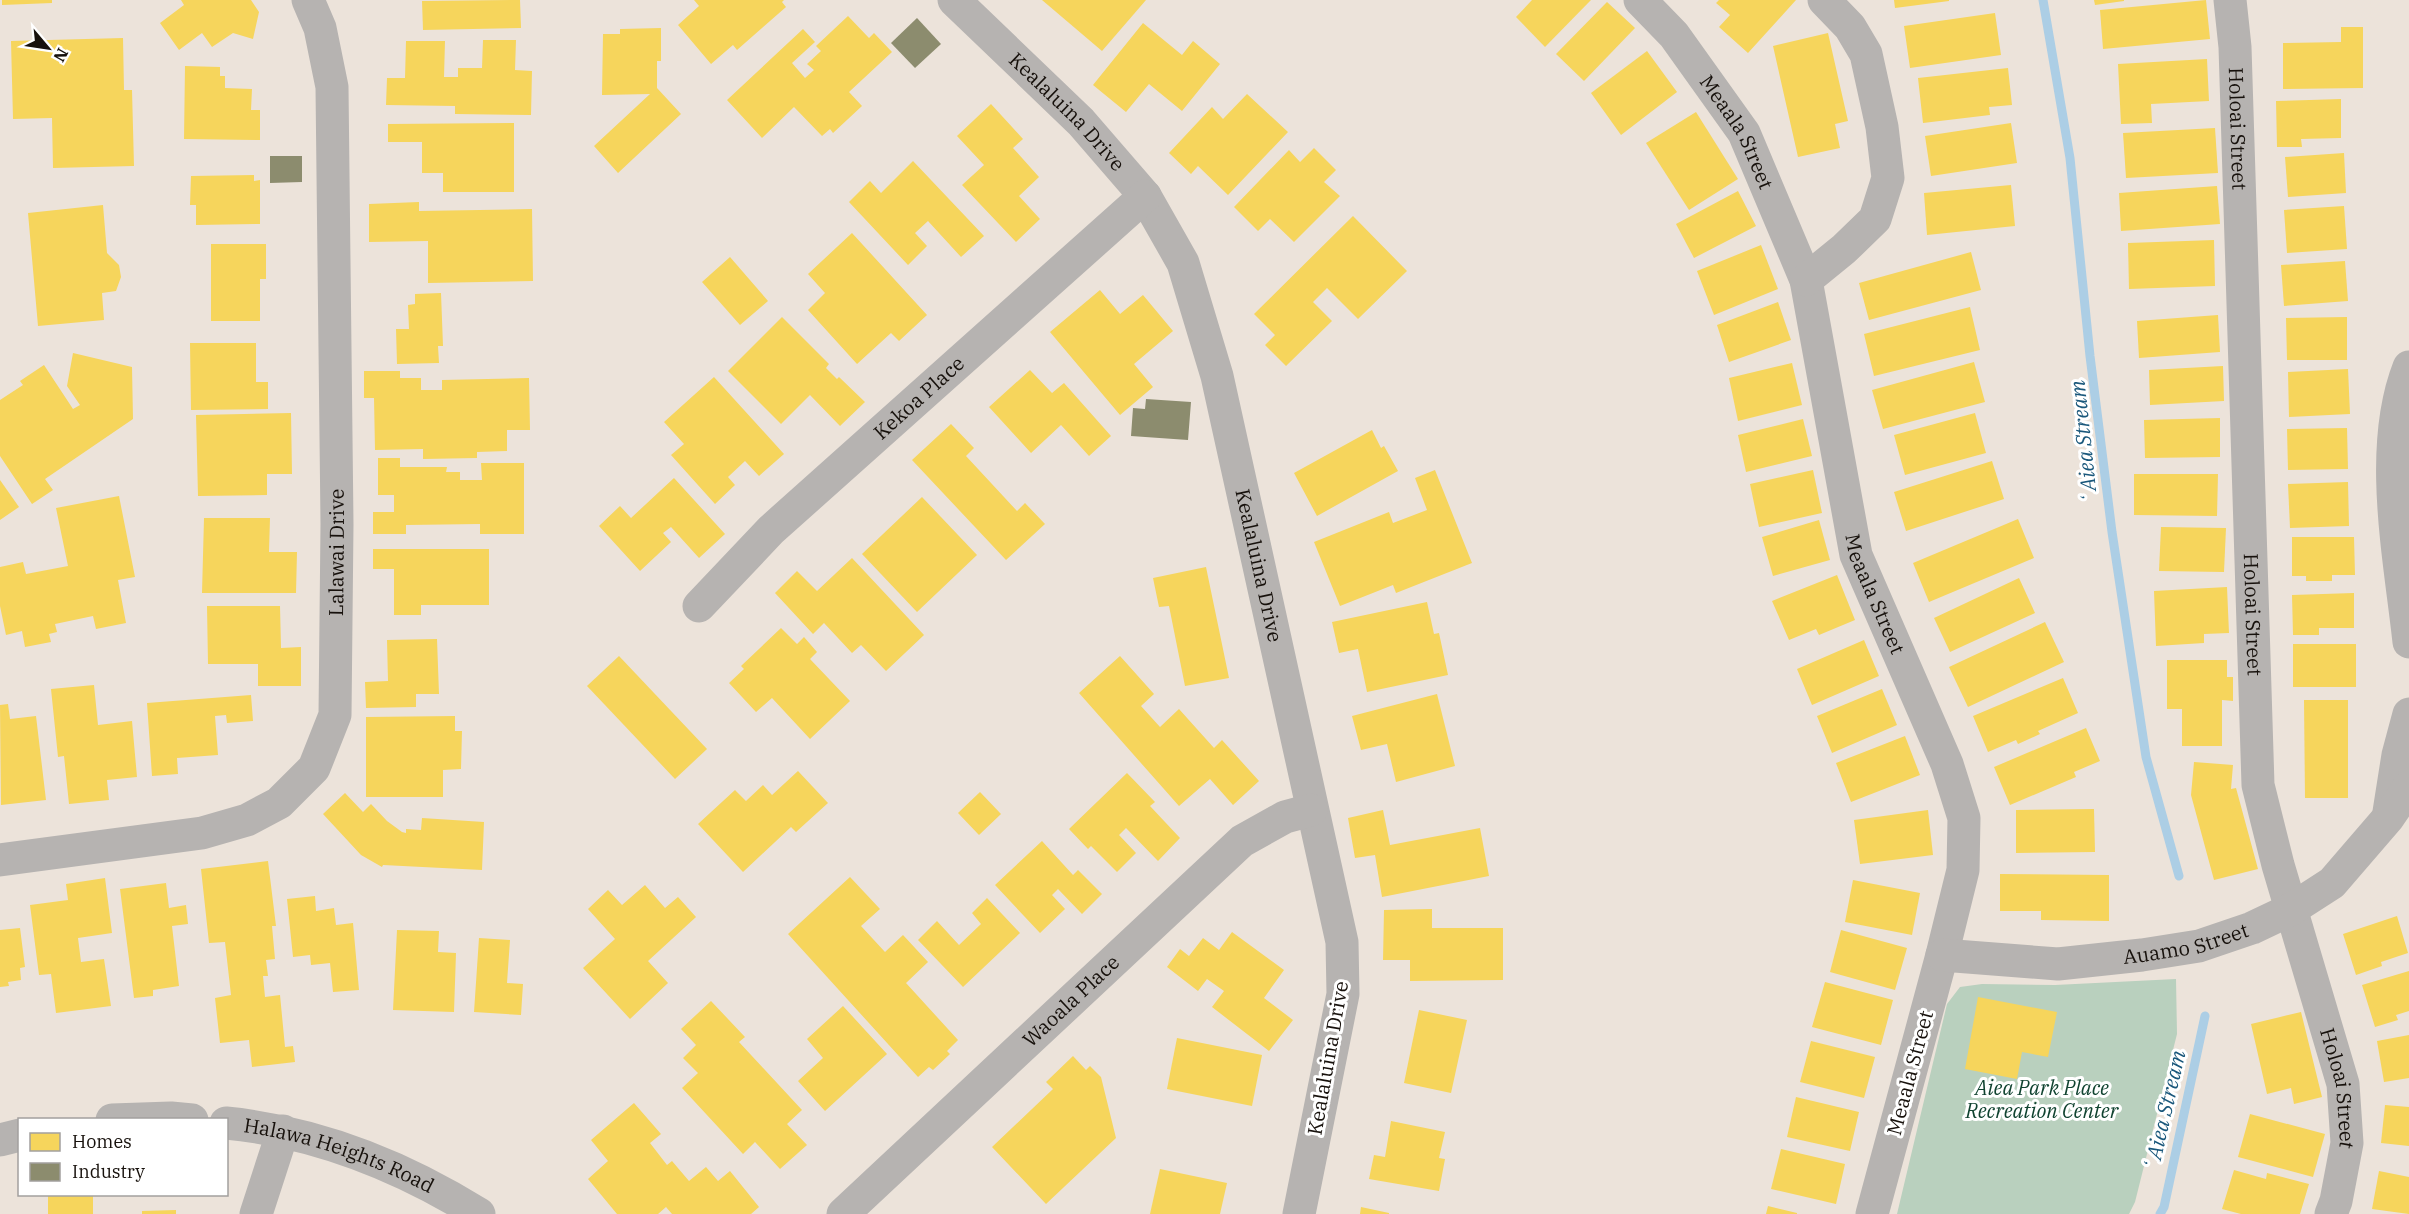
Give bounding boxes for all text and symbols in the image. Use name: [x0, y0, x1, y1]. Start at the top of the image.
north arrow: [18, 18, 78, 78]
text: N: [49, 45, 73, 66]
street label: Kealaluina Drive: [1003, 46, 1131, 177]
street label: Holoai Street: [2223, 67, 2253, 190]
street label: Meaala Street: [1694, 69, 1780, 193]
street label: Kekoa Place: [867, 350, 970, 445]
water label: ʻAiea Stream: [2063, 379, 2103, 505]
street label: Kealaluina Drive: [1229, 486, 1289, 644]
street label: Lalawai Drive: [322, 489, 350, 616]
street label: Meaala Street: [1839, 532, 1911, 658]
street label: Holoai Street: [2238, 553, 2269, 676]
street label: Auamo Street: [2122, 916, 2252, 970]
street label: Waoala Place: [1016, 949, 1125, 1053]
street label: Kealaluina Drive: [1301, 979, 1354, 1137]
street label: Meaala Street: [1880, 1008, 1939, 1138]
street label: Holoai Street: [2314, 1025, 2361, 1151]
water label: ʻAiea Stream: [2136, 1047, 2192, 1174]
park label: Aiea Park Place Recreation Center: [1965, 1074, 2120, 1124]
street label: Halawa Heights Road: [242, 1111, 439, 1199]
legend: [18, 1118, 228, 1196]
text: Homes: [72, 1130, 132, 1153]
text: Industry: [72, 1160, 145, 1183]

